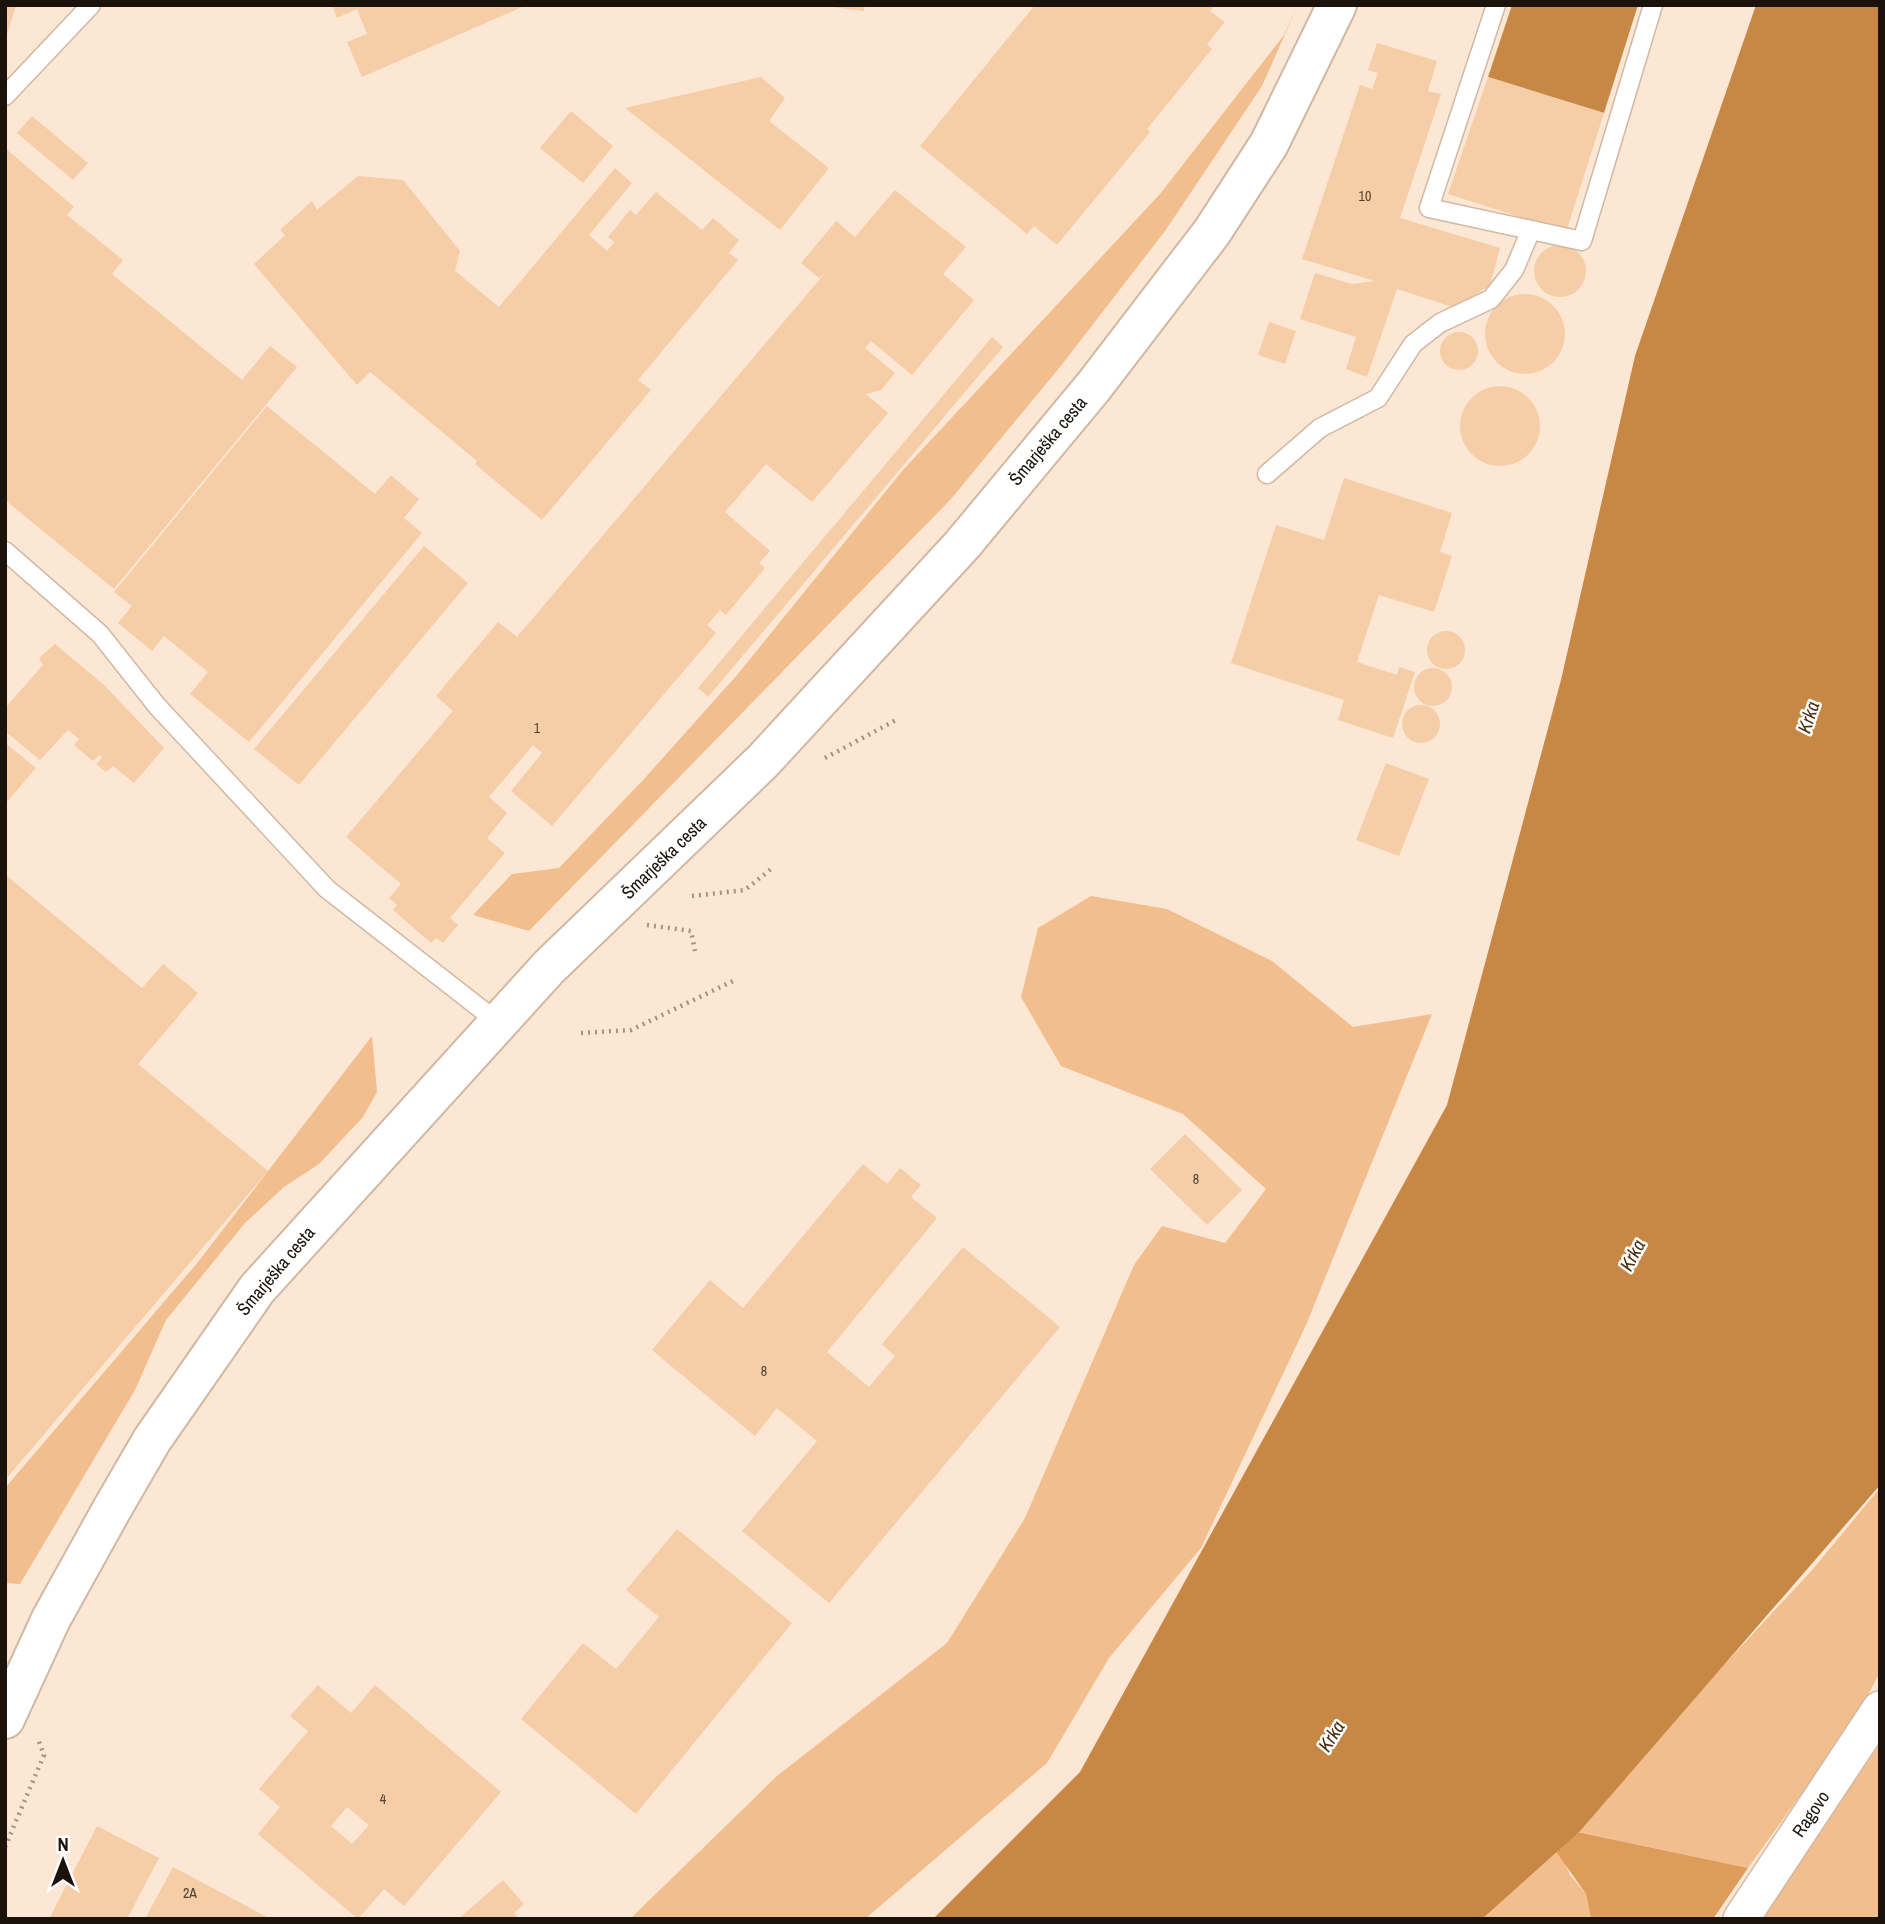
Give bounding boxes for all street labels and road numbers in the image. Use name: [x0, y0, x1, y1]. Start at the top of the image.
street label: Šmarješka cesta: [1003, 391, 1092, 491]
street label: Šmarješka cesta: [616, 811, 712, 905]
street label: Šmarješka cesta: [231, 1221, 320, 1321]
street label: Ragovo: [1786, 1786, 1835, 1842]

